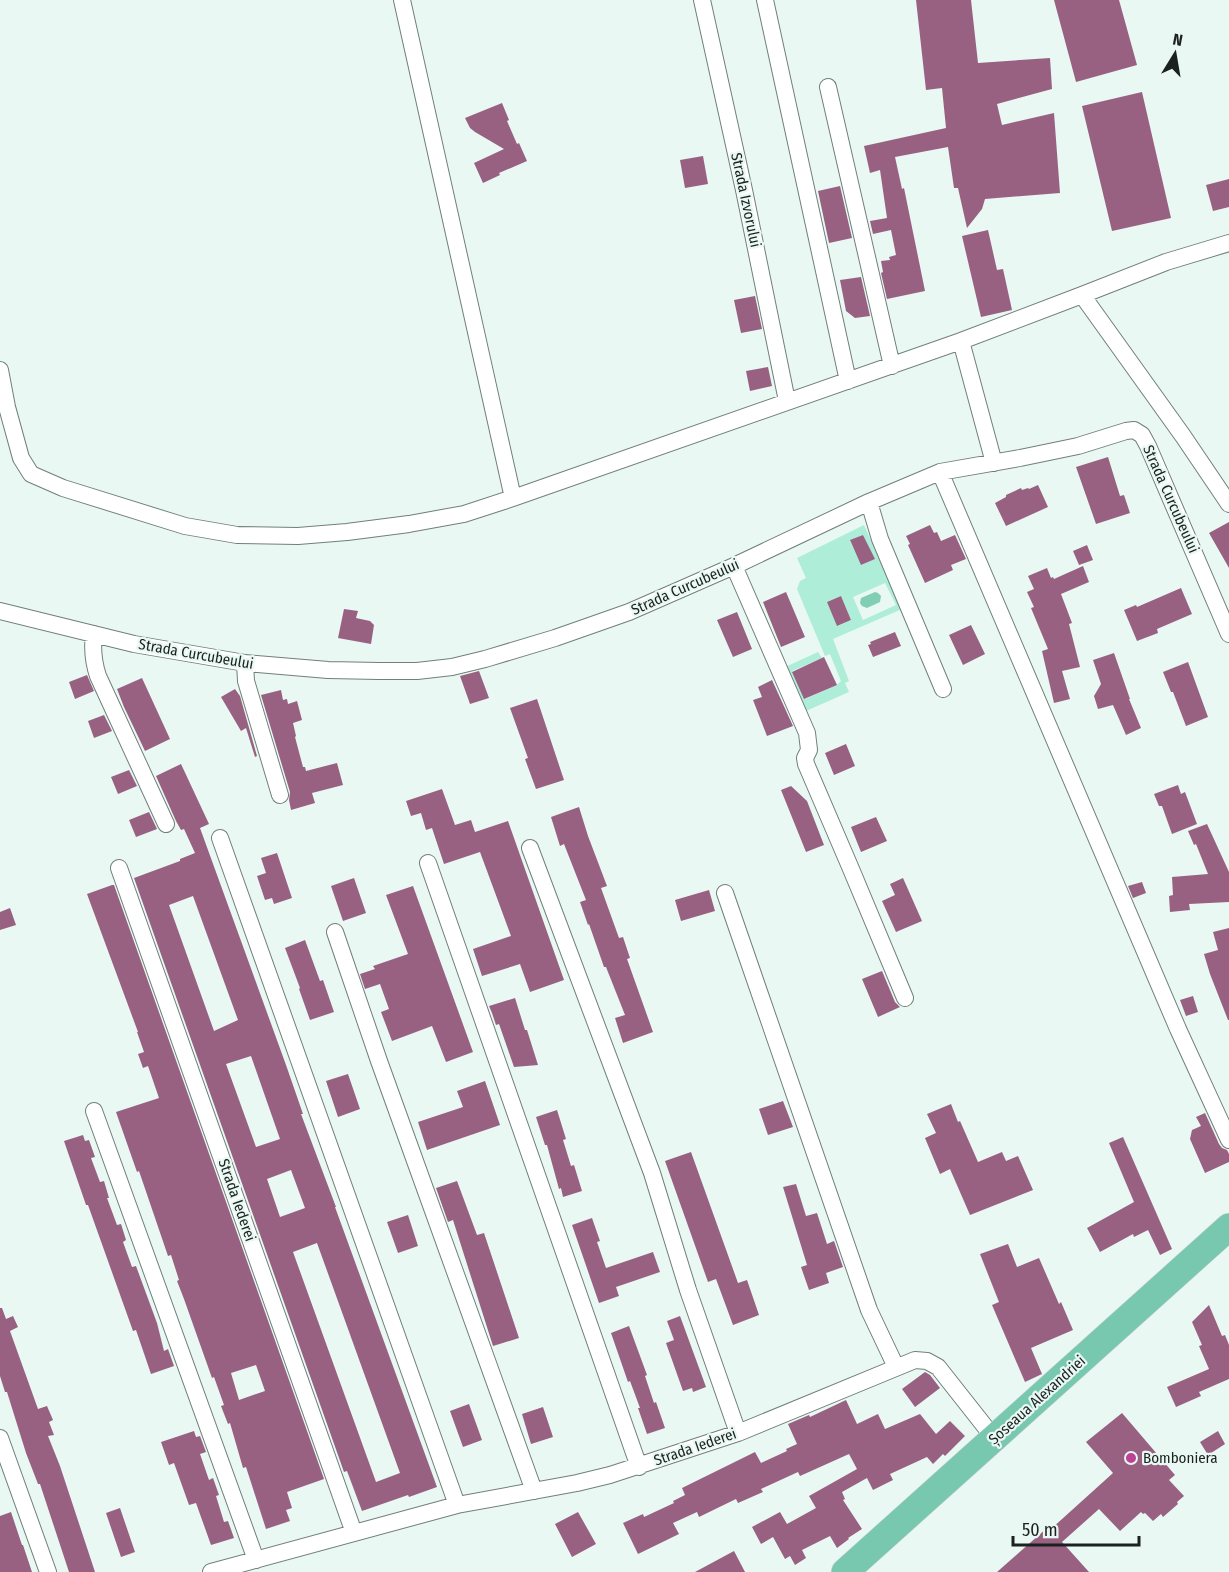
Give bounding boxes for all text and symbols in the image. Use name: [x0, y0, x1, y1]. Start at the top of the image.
north arrow: [1145, 24, 1205, 84]
text: N: [1171, 30, 1184, 50]
street label: Strada Izvorului: [727, 151, 765, 249]
street label: Strada Curcubeului: [1139, 442, 1203, 556]
street label: Strada Curcubeului: [628, 555, 742, 619]
street label: Strada Curcubeului: [137, 635, 255, 673]
street label: Strada Iederei: [214, 1156, 260, 1244]
street label: Șoseaua Alexandriei: [985, 1352, 1090, 1449]
street label: Strada Iederei: [651, 1424, 739, 1470]
place label: Bomboniera: [1143, 1449, 1218, 1467]
marker: Bomboniera: [1124, 1451, 1138, 1465]
scale bar: [1013, 1509, 1139, 1547]
text: 50 m: [1022, 1519, 1058, 1541]

